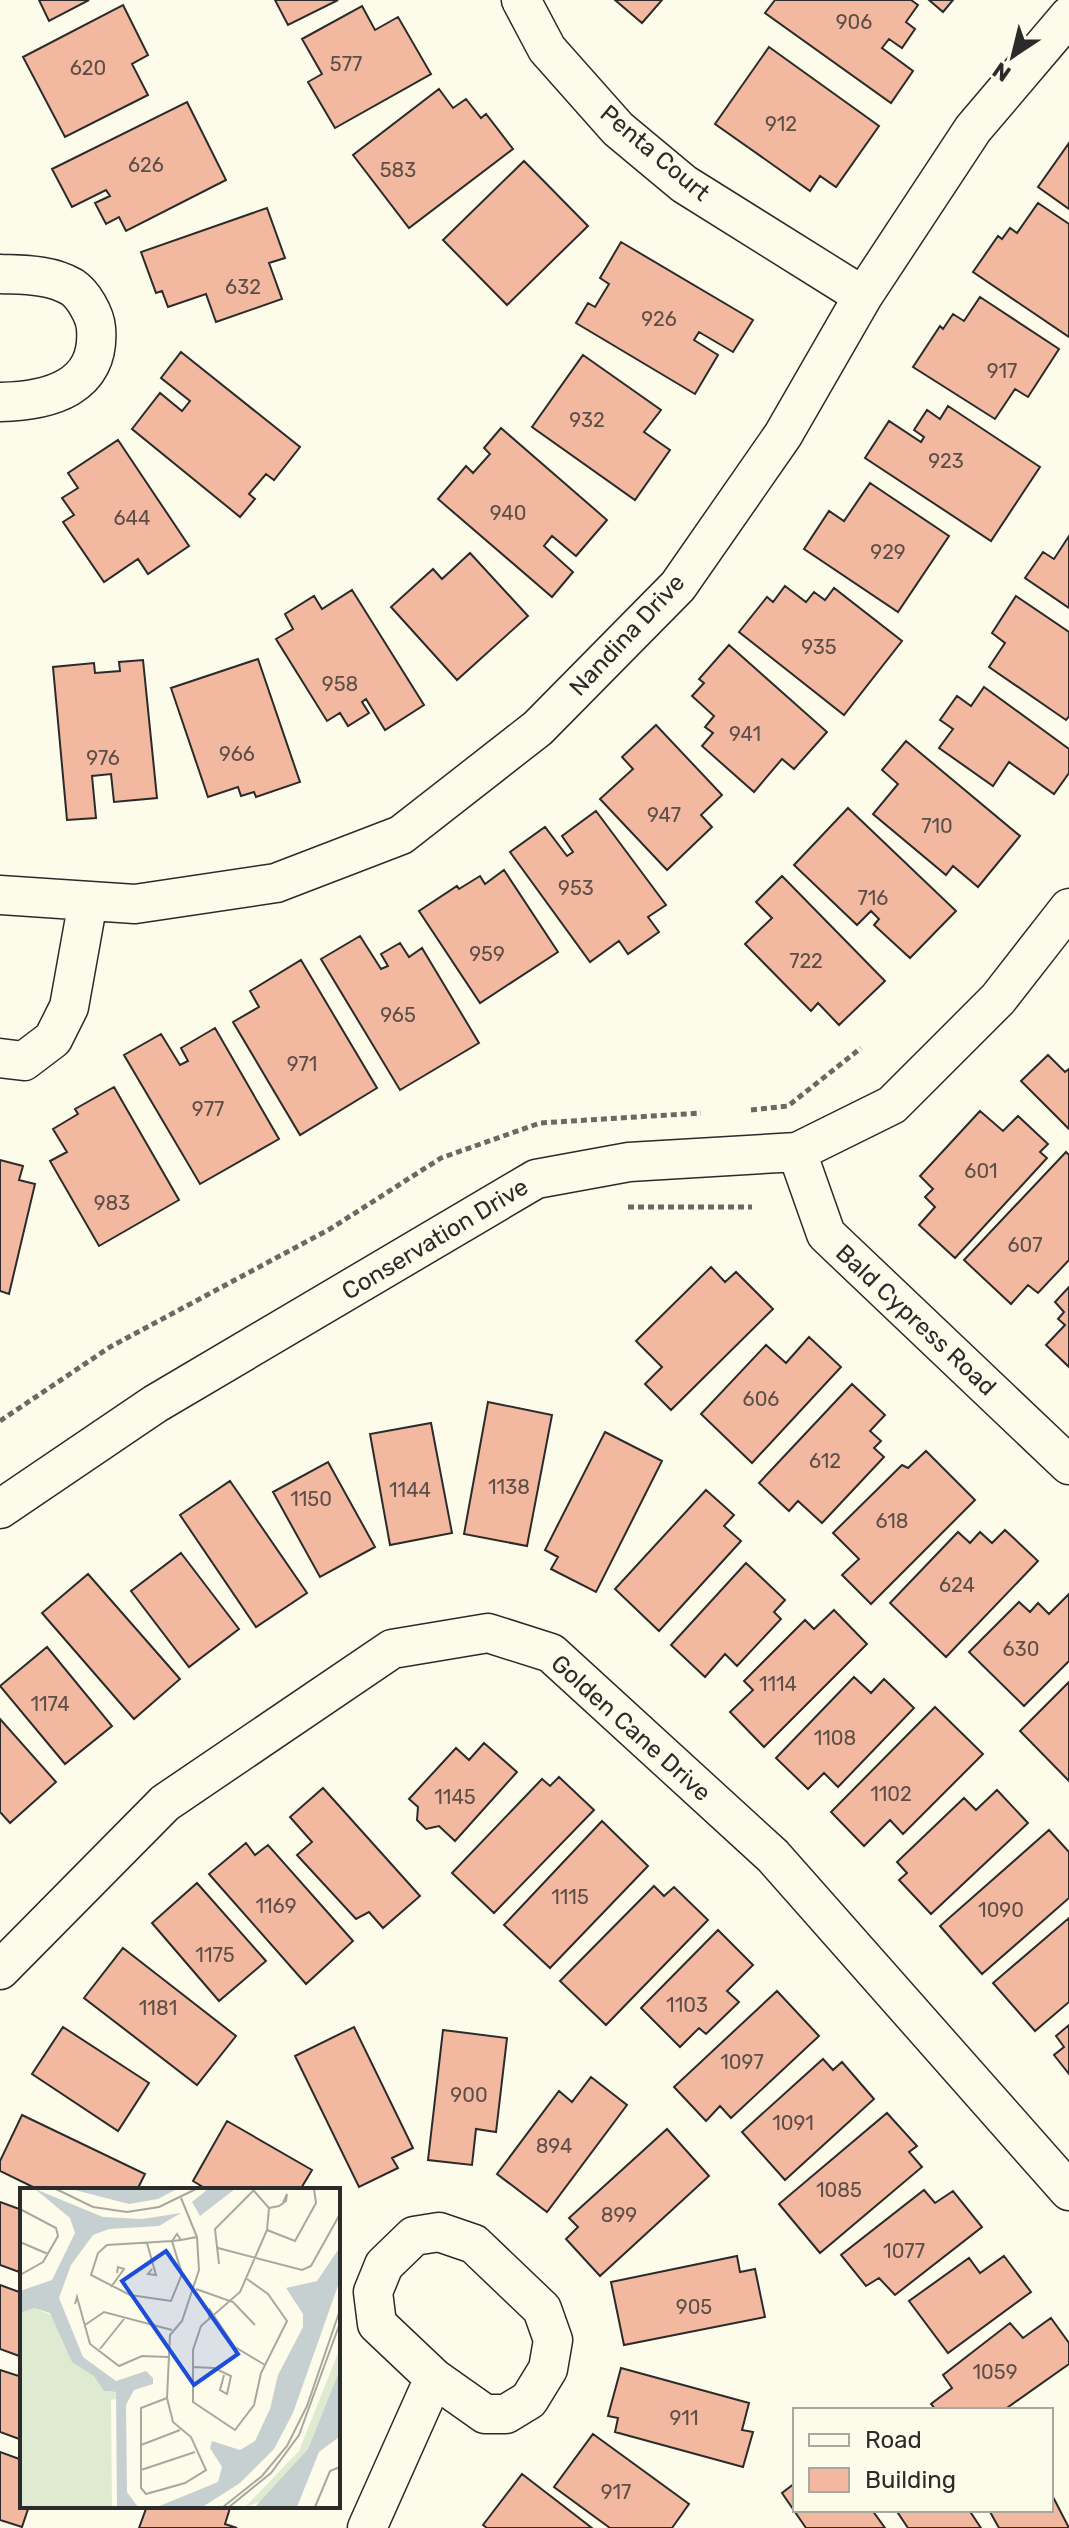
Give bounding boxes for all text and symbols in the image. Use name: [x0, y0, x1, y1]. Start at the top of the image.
house number: 906: [836, 10, 872, 34]
north arrow: [973, 16, 1053, 96]
house number: 577: [330, 52, 362, 76]
house number: 620: [70, 56, 106, 80]
text: N: [988, 56, 1016, 88]
street label: Penta Court: [595, 99, 715, 207]
house number: 912: [765, 112, 797, 136]
house number: 626: [128, 153, 164, 177]
house number: 583: [380, 158, 416, 182]
house number: 632: [225, 275, 261, 299]
house number: 926: [641, 307, 677, 331]
house number: 917: [987, 359, 1017, 383]
house number: 932: [569, 408, 605, 432]
house number: 923: [928, 449, 964, 473]
house number: 940: [490, 501, 526, 525]
house number: 644: [114, 506, 150, 530]
house number: 929: [870, 540, 906, 564]
street label: Nandina Drive: [564, 568, 690, 702]
house number: 935: [801, 635, 837, 659]
house number: 958: [322, 672, 358, 696]
house number: 941: [729, 722, 761, 746]
house number: 966: [219, 742, 255, 766]
house number: 976: [86, 746, 120, 770]
house number: 947: [647, 803, 681, 827]
house number: 710: [921, 814, 953, 838]
house number: 953: [558, 876, 594, 900]
house number: 716: [858, 886, 888, 910]
house number: 959: [469, 942, 505, 966]
house number: 722: [789, 949, 823, 973]
house number: 965: [380, 1003, 416, 1027]
house number: 971: [287, 1052, 317, 1076]
house number: 977: [192, 1097, 224, 1121]
house number: 601: [964, 1159, 998, 1183]
street label: Conservation Drive: [337, 1172, 533, 1306]
house number: 983: [94, 1191, 130, 1215]
house number: 607: [1007, 1233, 1043, 1257]
street label: Bald Cypress Road: [830, 1239, 1002, 1401]
house number: 606: [743, 1387, 779, 1411]
house number: 612: [809, 1449, 841, 1473]
house number: 1138: [488, 1475, 530, 1499]
house number: 1144: [389, 1478, 431, 1502]
house number: 1150: [290, 1487, 332, 1511]
house number: 618: [876, 1509, 908, 1533]
house number: 624: [939, 1573, 975, 1597]
house number: 630: [1003, 1637, 1039, 1661]
street label: Golden Cane Drive: [545, 1649, 717, 1807]
house number: 1114: [759, 1672, 797, 1696]
house number: 1174: [30, 1692, 70, 1716]
house number: 1108: [814, 1726, 856, 1750]
house number: 1102: [870, 1782, 912, 1806]
house number: 1145: [434, 1785, 476, 1809]
house number: 1115: [551, 1885, 589, 1909]
house number: 1169: [255, 1894, 297, 1918]
house number: 1090: [978, 1898, 1024, 1922]
house number: 1175: [195, 1943, 235, 1967]
house number: 1103: [666, 1993, 708, 2017]
house number: 1181: [139, 1996, 177, 2020]
house number: 1097: [720, 2050, 764, 2074]
house number: 900: [450, 2083, 488, 2107]
house number: 1091: [772, 2111, 814, 2135]
house number: 894: [536, 2134, 572, 2158]
house number: 1085: [816, 2178, 862, 2202]
inset map: [20, 2188, 340, 2508]
house number: 899: [601, 2203, 637, 2227]
house number: 1077: [883, 2239, 925, 2263]
house number: 905: [676, 2295, 712, 2319]
house number: 1059: [973, 2360, 1018, 2384]
house number: 911: [670, 2406, 698, 2430]
legend: [793, 2408, 1053, 2512]
text: Road: [865, 2426, 922, 2454]
text: Building: [865, 2466, 956, 2494]
house number: 917: [601, 2480, 631, 2504]

